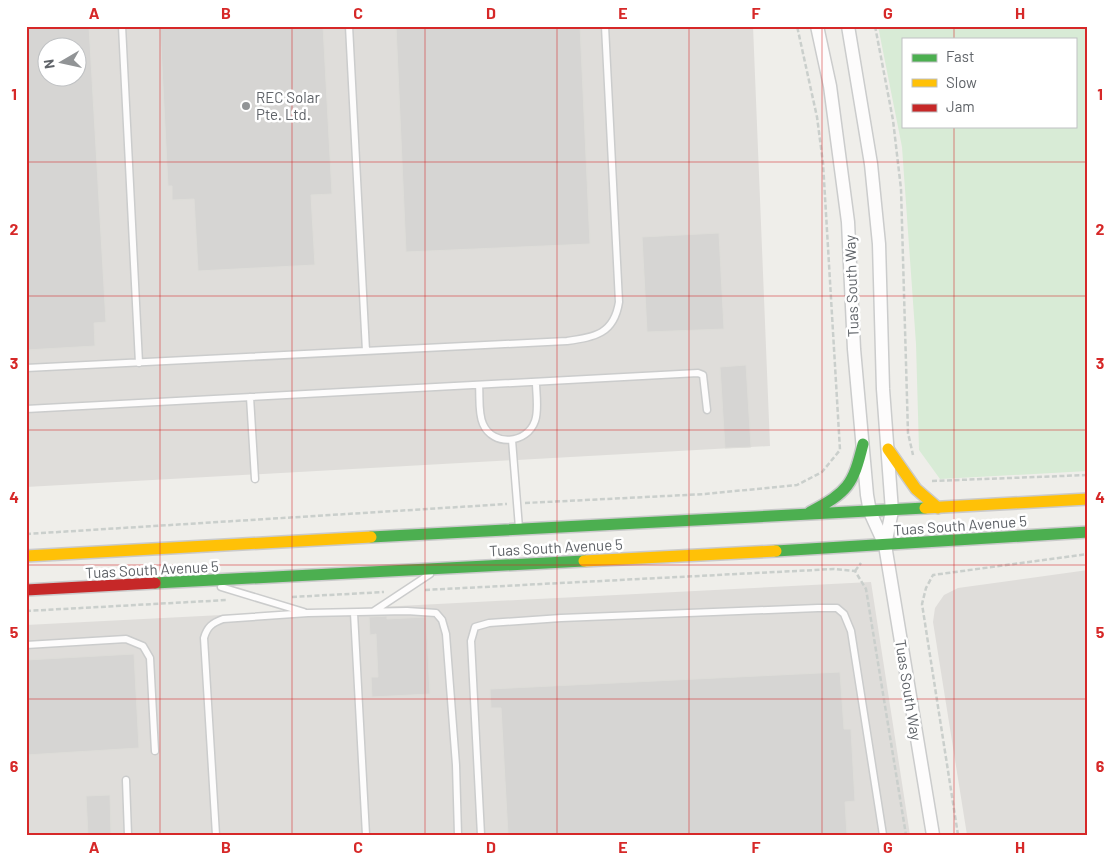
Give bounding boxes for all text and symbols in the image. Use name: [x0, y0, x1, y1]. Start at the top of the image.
text: A: [89, 3, 100, 22]
text: B: [221, 3, 231, 22]
text: C: [353, 3, 363, 22]
text: D: [486, 3, 496, 22]
text: E: [618, 3, 628, 22]
text: F: [752, 3, 761, 22]
text: G: [883, 3, 893, 22]
text: H: [1015, 3, 1025, 22]
north arrow: [38, 38, 88, 88]
legend: [902, 38, 1076, 128]
text: Fast: [946, 47, 974, 65]
text: N: [40, 58, 58, 70]
text: Slow: [946, 73, 977, 91]
text: 1: [11, 84, 17, 103]
text: 1: [1097, 84, 1103, 103]
place label: REC Solar Pte. Ltd.: [256, 88, 320, 123]
text: Jam: [946, 97, 975, 115]
marker: REC Solar Pte. Ltd.: [240, 100, 252, 112]
text: 2: [10, 219, 19, 238]
text: 2: [1096, 219, 1105, 238]
street label: Tuas South Way: [840, 235, 862, 337]
text: 3: [10, 353, 18, 372]
text: 3: [1096, 353, 1104, 372]
text: 4: [9, 487, 19, 506]
text: 4: [1095, 487, 1105, 506]
street label: Tuas South Avenue 5: [893, 511, 1027, 539]
street label: Tuas South Avenue 5: [489, 535, 623, 559]
street label: Tuas South Avenue 5: [85, 557, 219, 581]
text: 5: [10, 622, 19, 641]
text: 5: [1096, 622, 1105, 641]
street label: Tuas South Way: [892, 638, 926, 742]
text: 6: [10, 756, 19, 775]
text: 6: [1096, 756, 1105, 775]
text: A: [89, 837, 100, 856]
text: B: [221, 837, 231, 856]
text: C: [353, 837, 363, 856]
text: D: [486, 837, 496, 856]
text: E: [618, 837, 628, 856]
text: F: [752, 837, 761, 856]
text: G: [883, 837, 893, 856]
text: H: [1015, 837, 1025, 856]

